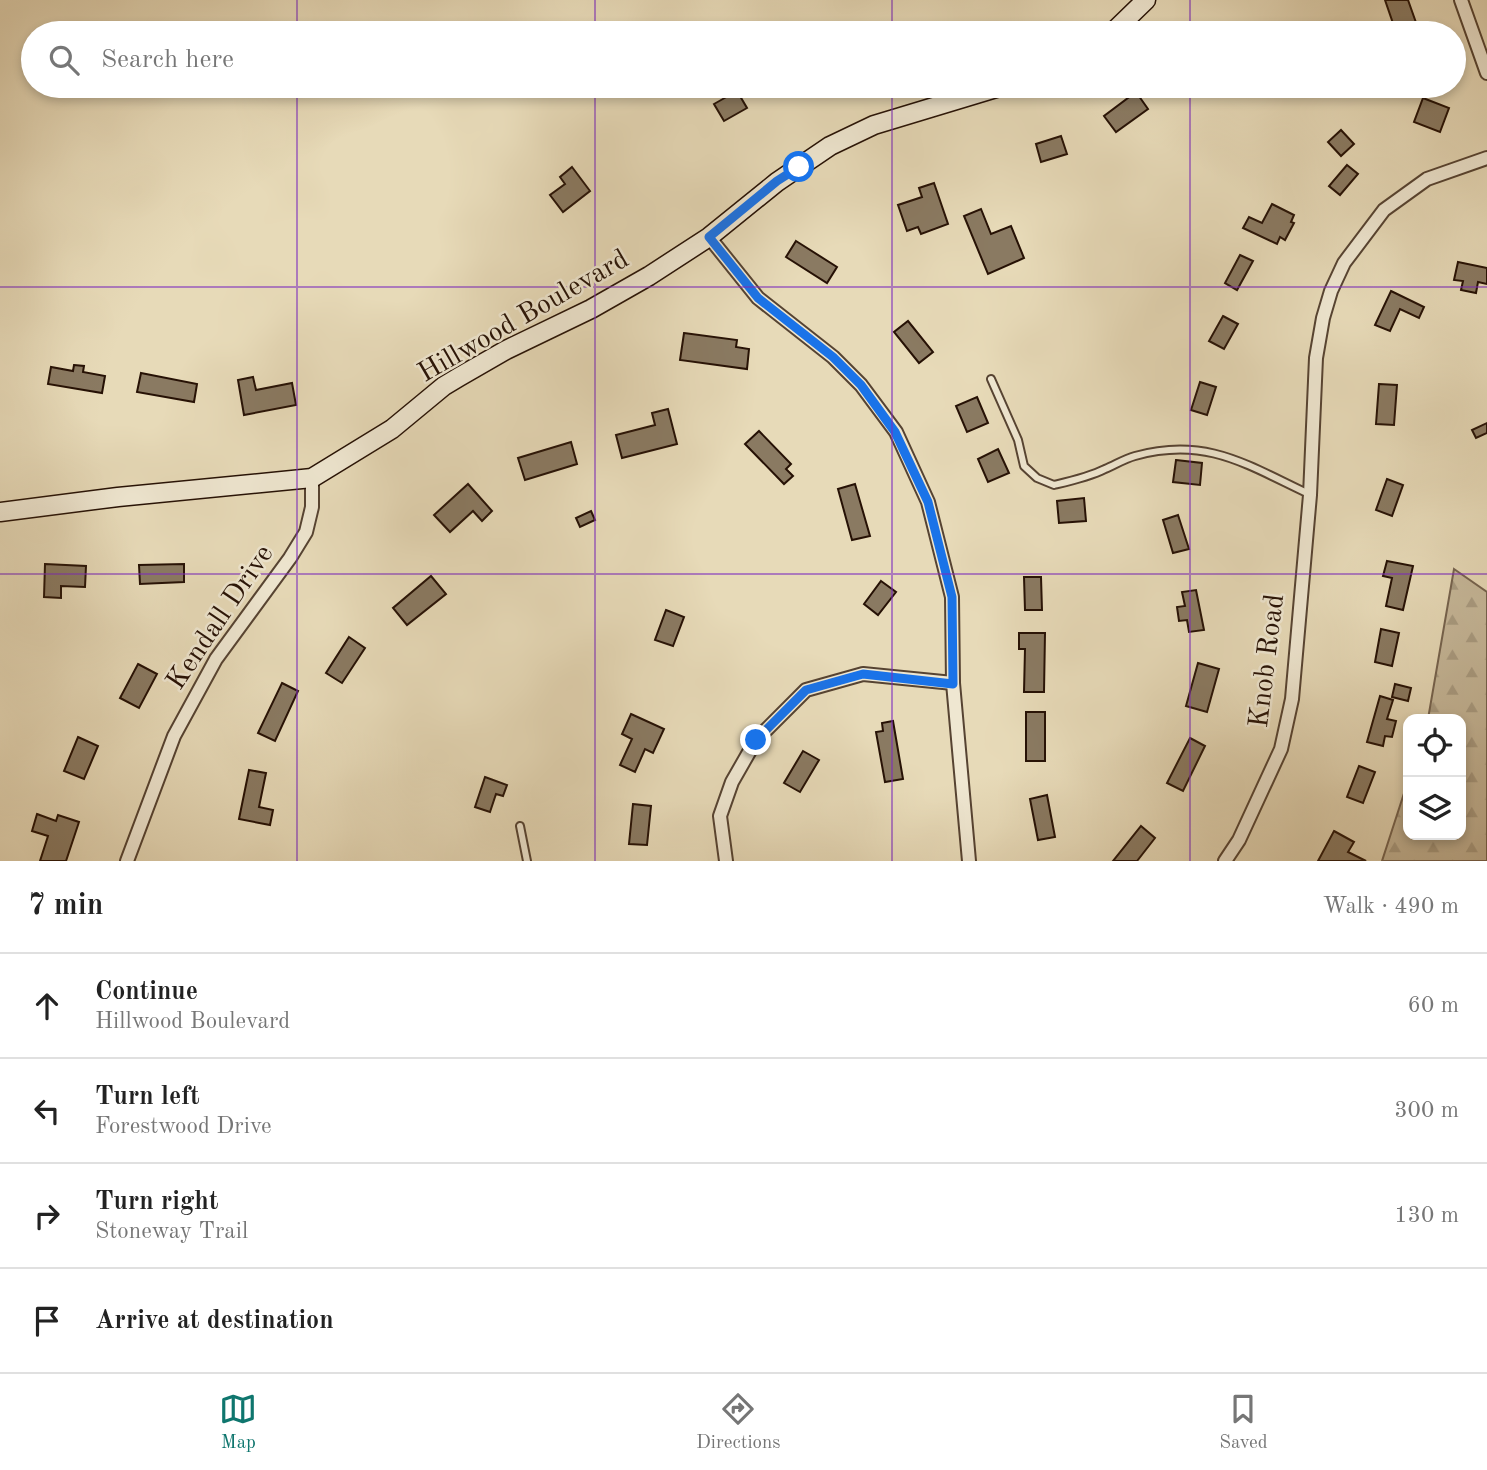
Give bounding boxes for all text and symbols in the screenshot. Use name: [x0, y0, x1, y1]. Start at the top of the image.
search box: [21, 21, 1466, 98]
icon: search: [45, 41, 83, 79]
text: Search here: [101, 47, 234, 73]
route start: [783, 151, 814, 182]
street label: Hillwood Boulevard: [414, 245, 634, 389]
street label: Kendall Drive: [162, 541, 280, 695]
street label: Knob Road: [1246, 592, 1290, 730]
map controls: [1403, 714, 1466, 840]
button: locate: [1403, 714, 1466, 777]
route end: [740, 724, 771, 755]
button: layers: [1403, 777, 1466, 840]
text: 7 min: [28, 891, 103, 921]
text: Walk · 490 m: [1323, 895, 1459, 918]
text: Continue: [95, 979, 198, 1005]
icon: ahead: [28, 987, 66, 1025]
text: 60 m: [1408, 994, 1459, 1017]
text: Hillwood Boulevard: [95, 1010, 290, 1033]
text: Turn left: [95, 1084, 200, 1110]
icon: left: [28, 1092, 66, 1130]
text: 300 m: [1394, 1099, 1459, 1122]
text: Forestwood Drive: [95, 1115, 272, 1138]
text: Turn right: [95, 1189, 218, 1215]
icon: right: [28, 1197, 66, 1235]
text: 130 m: [1394, 1204, 1459, 1227]
text: Stoneway Trail: [95, 1220, 248, 1243]
icon: arrive: [28, 1302, 66, 1340]
text: Arrive at destination: [95, 1308, 334, 1334]
tab: Map: [219, 1390, 257, 1455]
tab: Directions: [696, 1390, 781, 1455]
tab: Saved: [1219, 1390, 1268, 1455]

